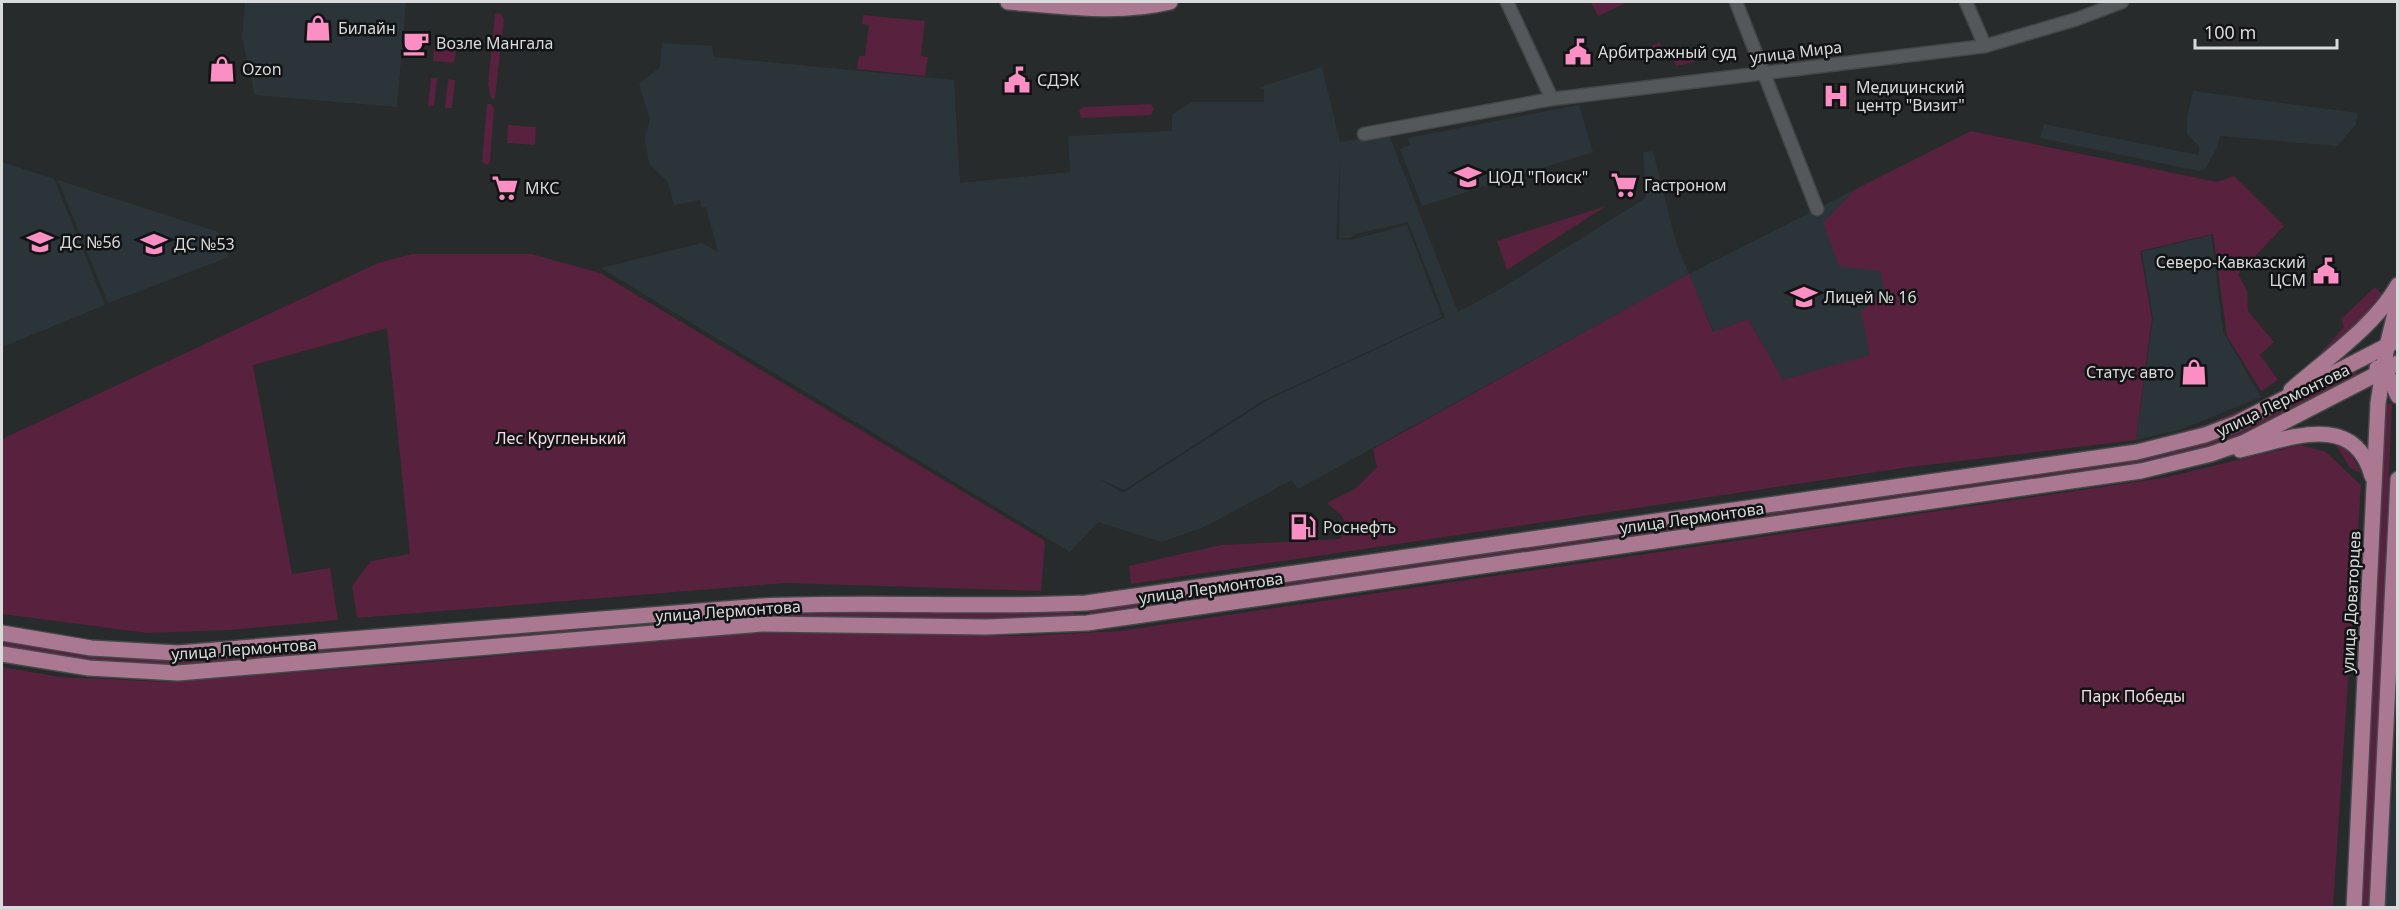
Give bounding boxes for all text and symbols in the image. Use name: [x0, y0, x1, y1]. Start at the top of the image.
scale bar: [2195, 12, 2338, 50]
shop icon: Билайн: [303, 13, 333, 43]
place label: Билайн: [338, 17, 396, 39]
text: 100 m: [2204, 20, 2256, 44]
cafe icon: Возле Мангала: [401, 28, 431, 58]
place label: Возле Мангала: [436, 32, 554, 54]
street label: улица Мира: [1749, 35, 1843, 69]
public building icon: Арбитражный суд: [1563, 37, 1593, 67]
place label: Арбитражный суд: [1598, 41, 1737, 63]
shop icon: Ozon: [207, 54, 237, 84]
place label: Ozon: [242, 58, 282, 80]
public building icon: СДЭК: [1002, 65, 1032, 95]
place label: СДЭК: [1037, 69, 1079, 91]
place label: Медицинский центр "Визит": [1856, 76, 1965, 116]
hospital icon: Медицинский центр "Визит": [1821, 81, 1851, 111]
school or university icon: ЦОД "Поиск": [1453, 162, 1483, 192]
place label: ЦОД "Поиск": [1488, 166, 1588, 188]
supermarket icon: Гастроном: [1609, 170, 1639, 200]
supermarket icon: МКС: [490, 173, 520, 203]
place label: Гастроном: [1644, 174, 1727, 196]
place label: МКС: [525, 177, 559, 199]
school or university icon: ДС №56: [25, 227, 55, 257]
school or university icon: ДС №53: [139, 229, 169, 259]
place label: ДС №56: [60, 231, 121, 253]
place label: ДС №53: [174, 233, 235, 255]
place label: Северо-Кавказский ЦСМ: [2156, 251, 2306, 291]
public building icon: Северо-Кавказский ЦСМ: [2311, 256, 2341, 286]
school or university icon: Лицей № 16: [1789, 282, 1819, 312]
place label: Лицей № 16: [1824, 286, 1917, 308]
shop icon: Статус авто: [2179, 357, 2209, 387]
street label: улица Лермонтова: [2213, 358, 2353, 442]
place label: Статус авто: [2086, 361, 2174, 383]
park label: Лес Кругленький: [495, 427, 627, 449]
street label: улица Лермонтова: [1618, 497, 1766, 539]
fuel station icon: Роснефть: [1288, 512, 1318, 542]
place label: Роснефть: [1323, 516, 1396, 538]
street label: улица Доваторцев: [2336, 530, 2366, 674]
street label: улица Лермонтова: [1137, 567, 1285, 609]
street label: улица Лермонтова: [655, 595, 801, 627]
street label: улица Лермонтова: [171, 633, 317, 665]
park label: Парк Победы: [2081, 685, 2185, 707]

